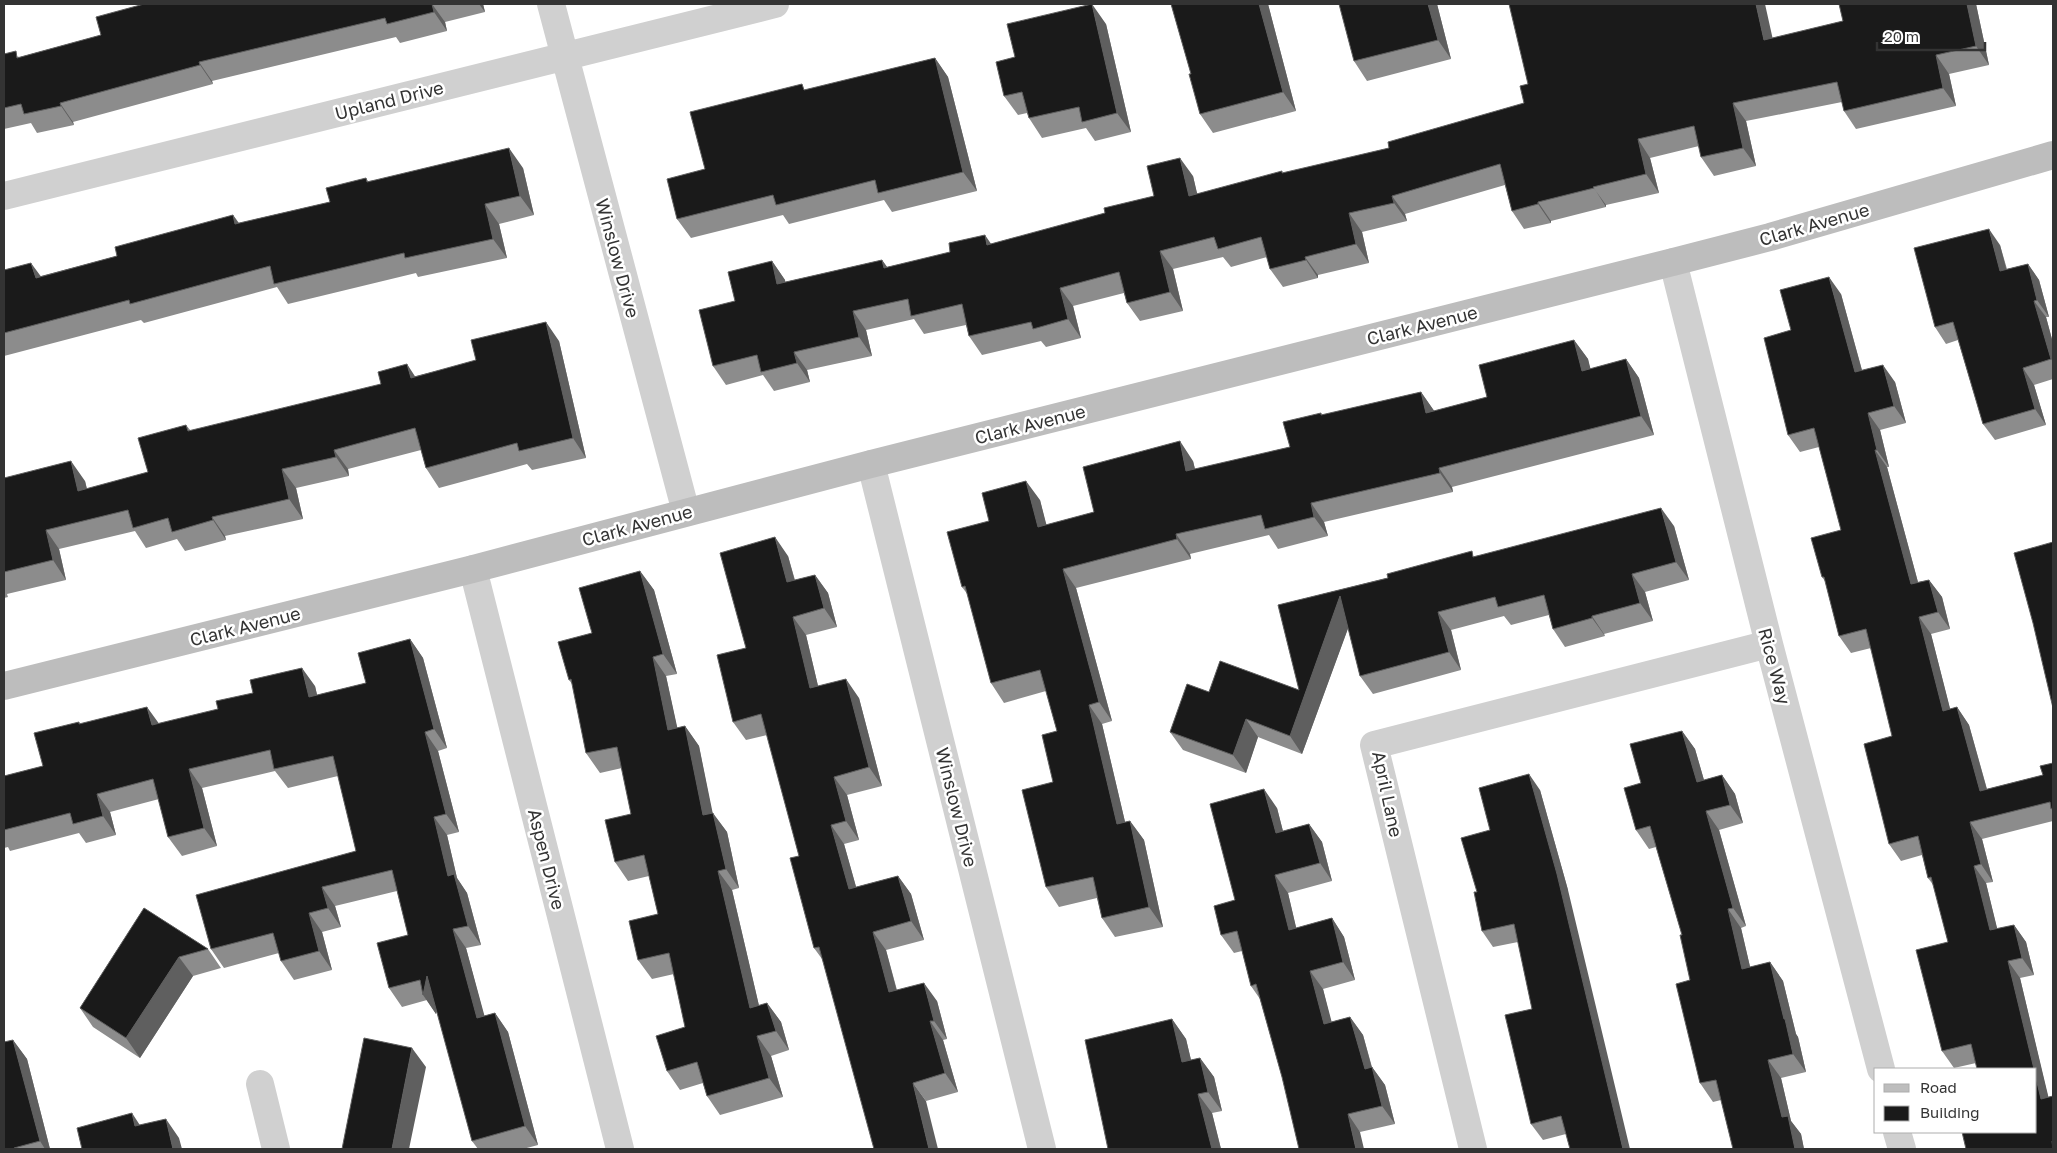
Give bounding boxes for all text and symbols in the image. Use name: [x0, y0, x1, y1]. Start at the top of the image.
scale bar: [1877, 20, 1984, 52]
text: 20 m: [1884, 27, 1919, 45]
street label: Upland Drive: [332, 76, 446, 124]
street label: Winslow Drive: [592, 196, 644, 320]
street label: Clark Avenue: [1756, 198, 1872, 250]
street label: Clark Avenue: [1364, 301, 1480, 349]
street label: Clark Avenue: [972, 400, 1088, 448]
street label: Clark Avenue: [579, 500, 695, 550]
street label: Clark Avenue: [187, 602, 303, 650]
street label: Rice Way: [1754, 625, 1796, 707]
street label: Winslow Drive: [931, 745, 983, 869]
street label: April Lane: [1368, 749, 1408, 839]
street label: Aspen Drive: [524, 806, 570, 912]
legend: [1874, 1068, 2037, 1133]
text: Road: [1920, 1078, 1957, 1096]
text: Building: [1920, 1103, 1980, 1121]

